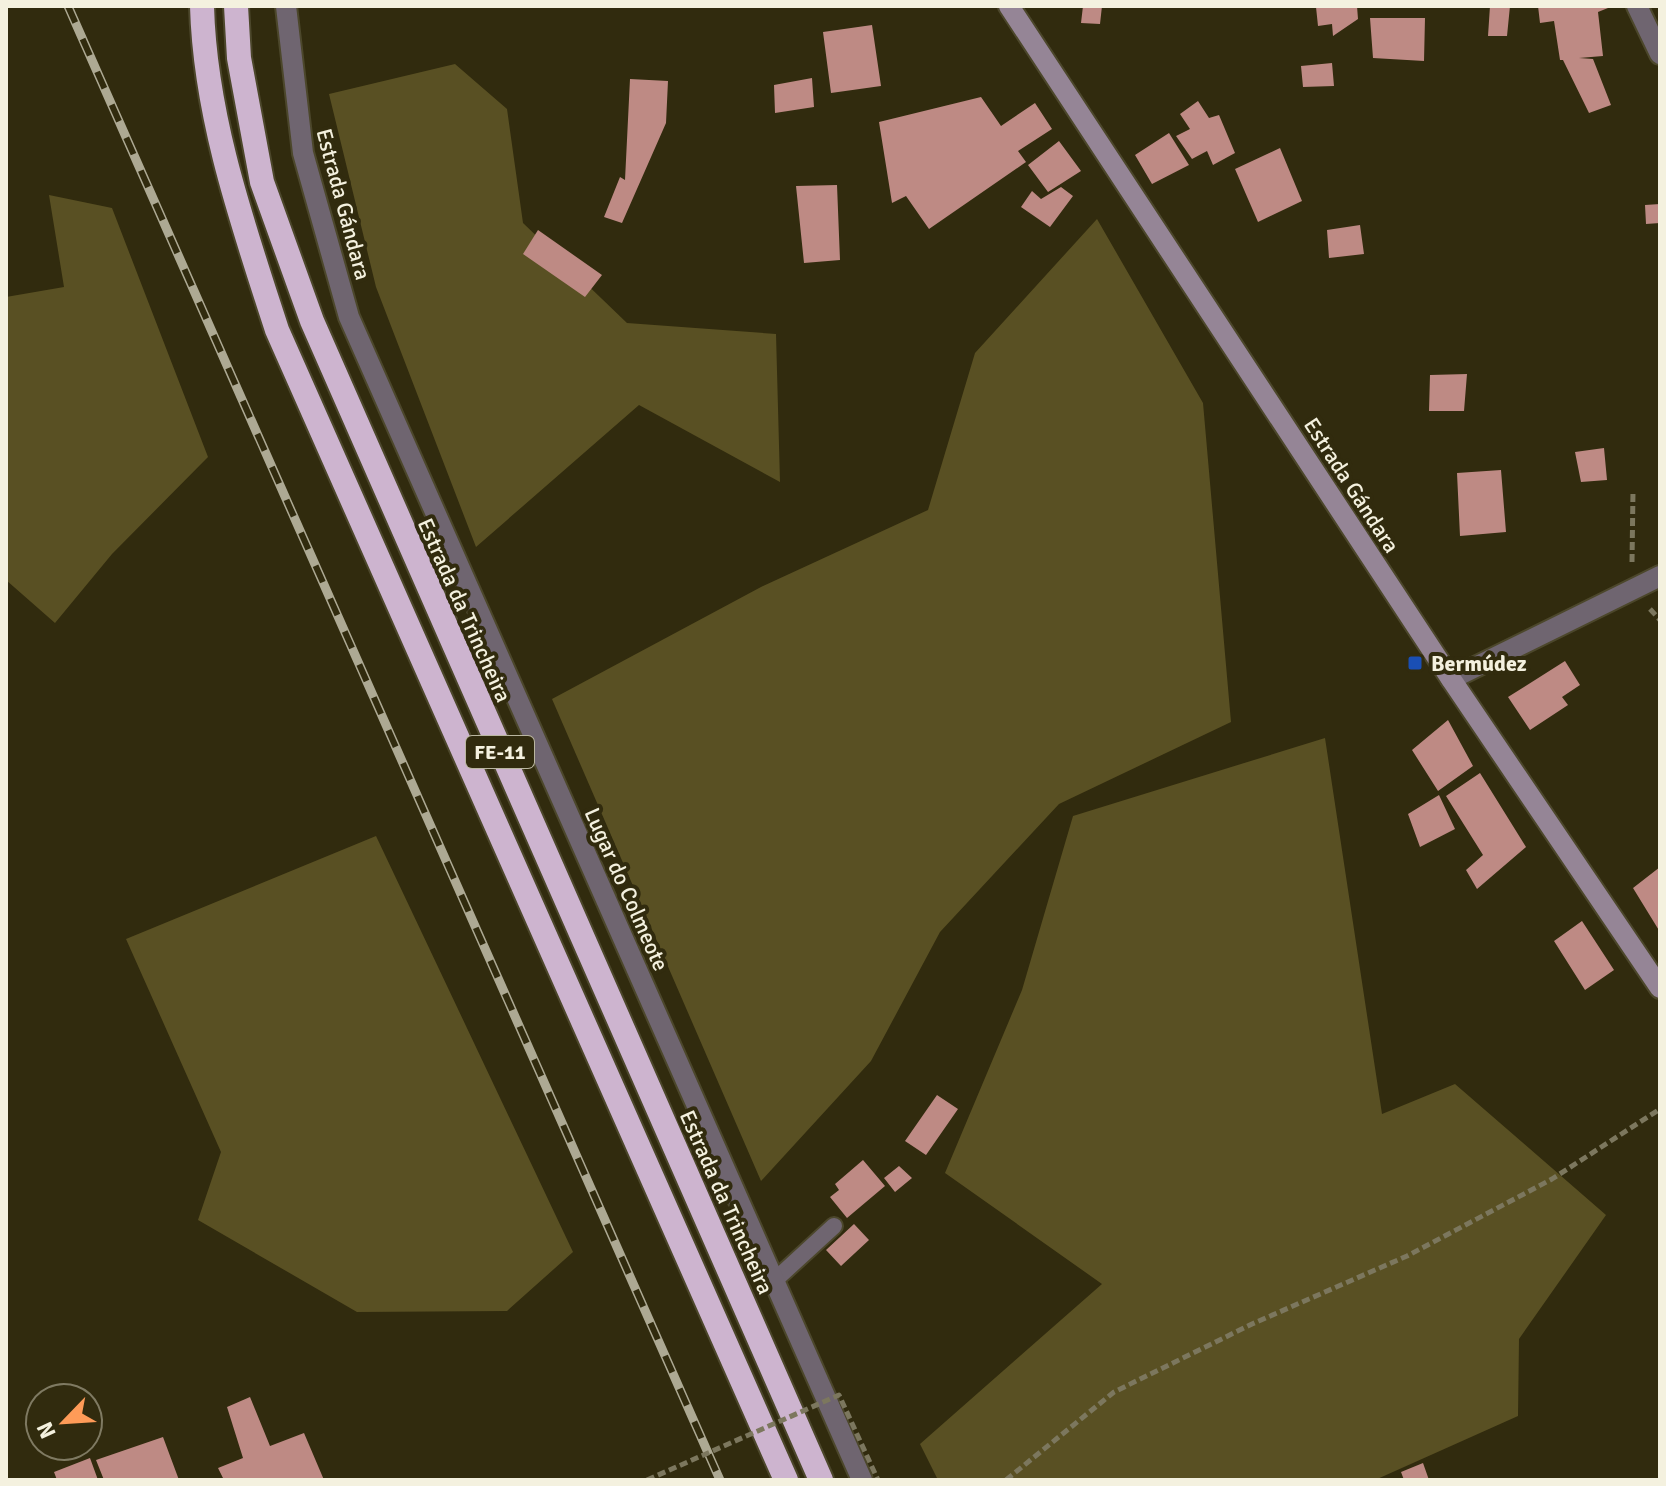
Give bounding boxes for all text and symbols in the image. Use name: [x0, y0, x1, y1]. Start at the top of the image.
street label: Estrada Gándara: [310, 125, 377, 283]
street label: Estrada Gándara: [1298, 413, 1405, 558]
street label: Estrada da Trincheira: [412, 514, 517, 706]
place label: Bermúdez: [1431, 650, 1527, 677]
marker: Bermúdez: [1406, 654, 1424, 672]
road number: FE-11: [466, 736, 534, 768]
street label: Lugar do Colmeote: [578, 803, 675, 975]
street label: Estrada da Trincheira: [674, 1106, 779, 1298]
north arrow: [24, 1382, 104, 1462]
text: N: [31, 1418, 62, 1443]

